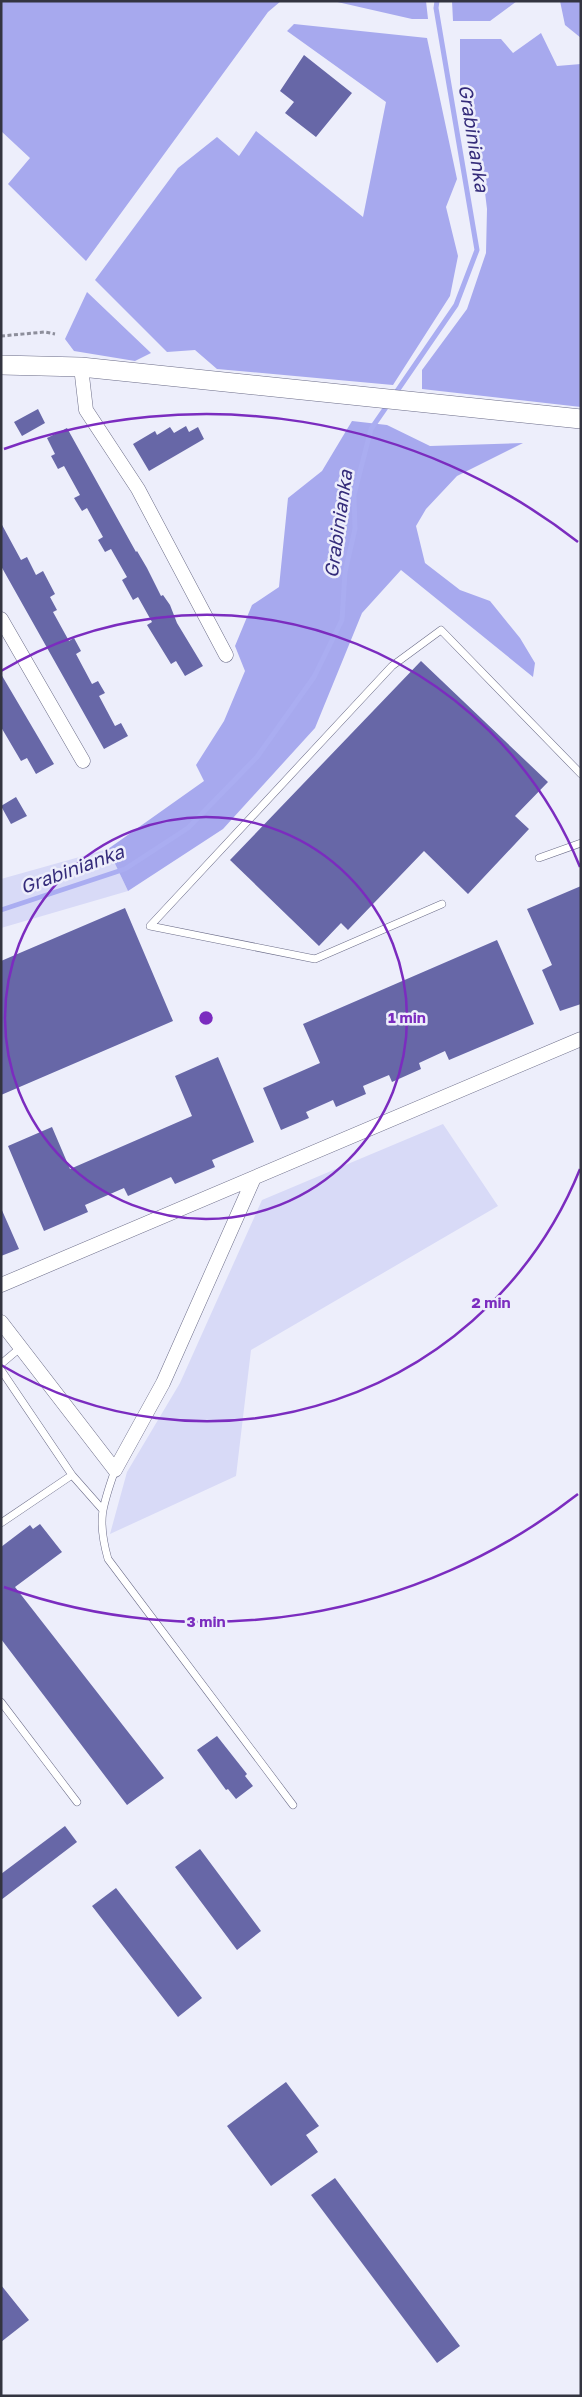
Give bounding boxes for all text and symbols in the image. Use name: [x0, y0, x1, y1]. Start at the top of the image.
water label: Grabinianka: [455, 82, 495, 195]
water label: Grabinianka: [319, 467, 357, 579]
water label: Grabinianka: [17, 839, 128, 898]
text: 1 min: [388, 1008, 426, 1026]
centre of rings: [197, 1009, 215, 1027]
text: 2 min: [471, 1293, 511, 1311]
text: 3 min: [186, 1612, 226, 1630]

